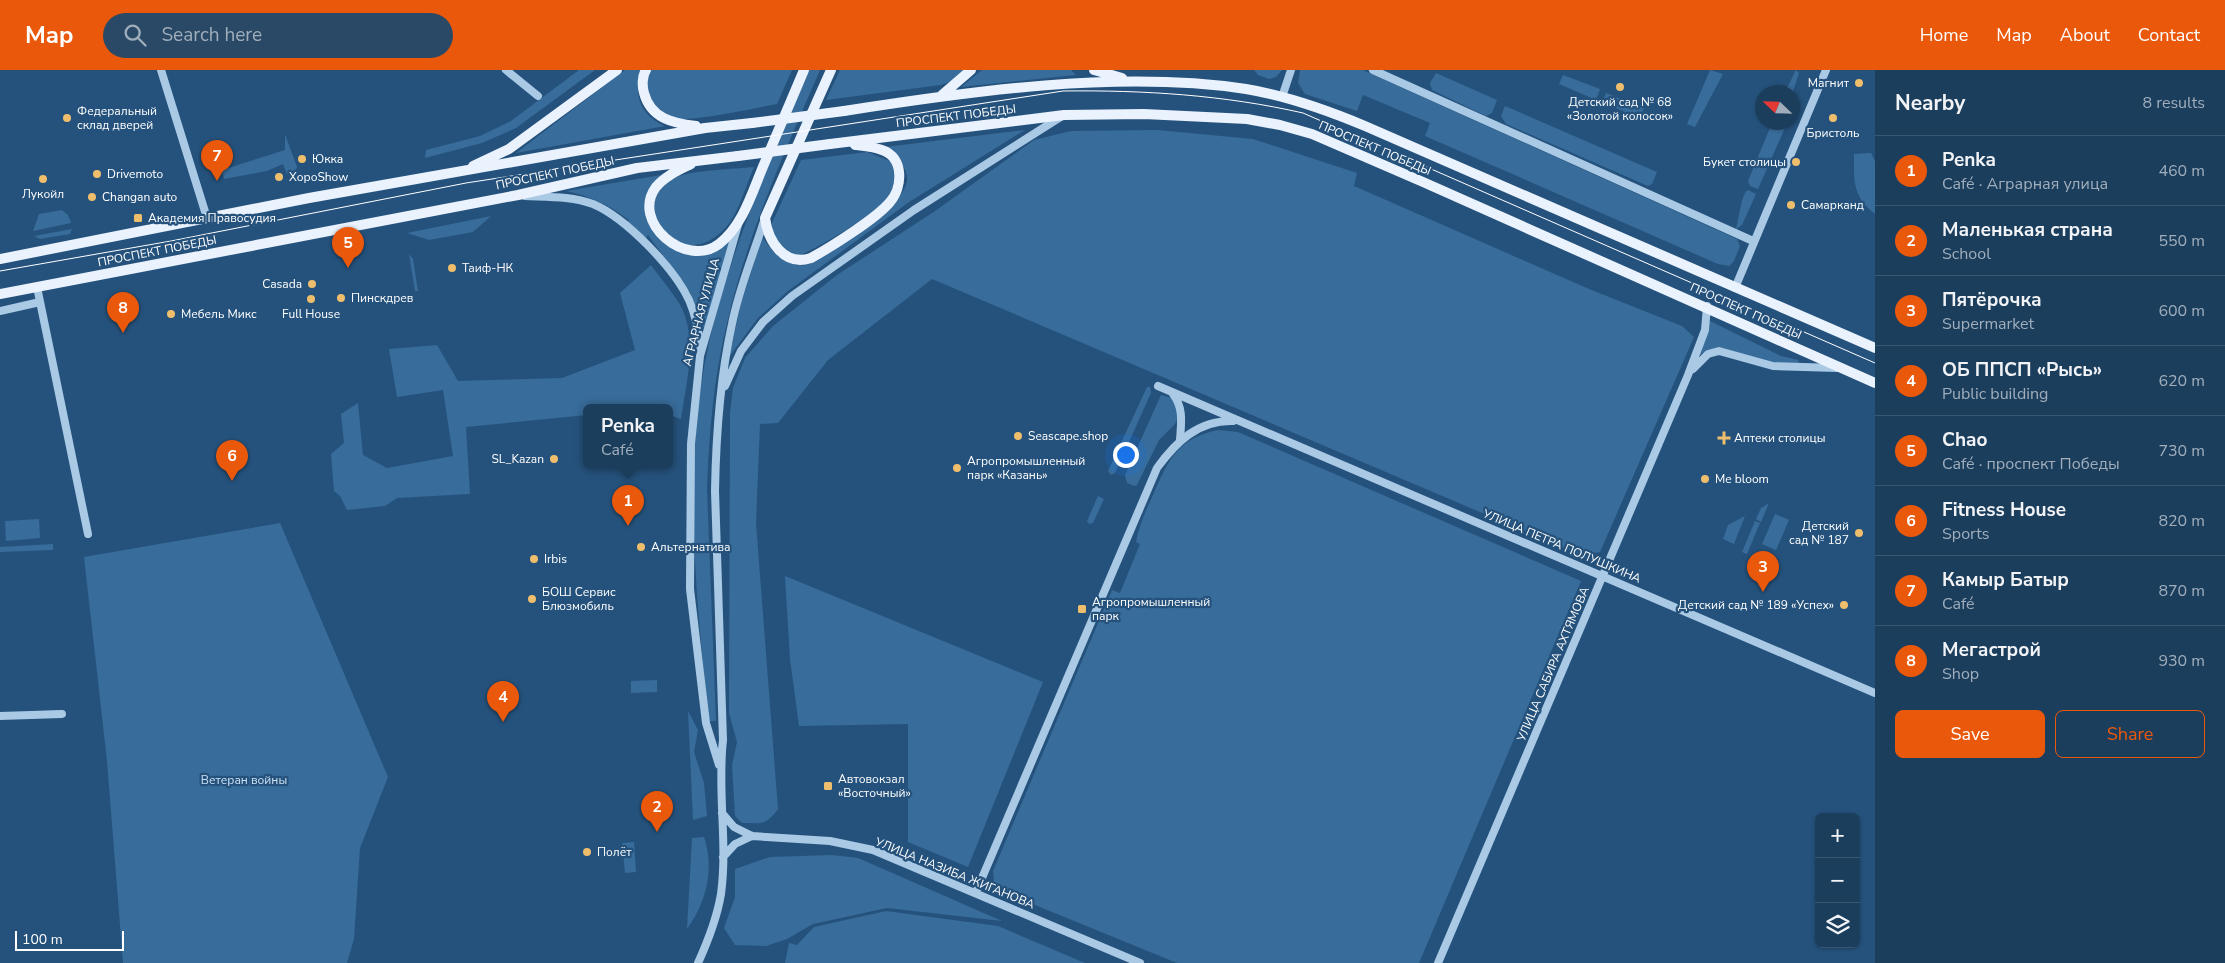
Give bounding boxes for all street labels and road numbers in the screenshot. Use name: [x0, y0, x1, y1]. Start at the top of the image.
street label: ПРОСПЕКТ ПОБЕДЫ: [895, 101, 1017, 131]
street label: ПРОСПЕКТ ПОБЕДЫ: [1316, 117, 1434, 179]
street label: ПРОСПЕКТ ПОБЕДЫ: [494, 153, 616, 193]
street label: ПРОСПЕКТ ПОБЕДЫ: [96, 232, 218, 270]
street label: АГРАРНАЯ УЛИЦА: [679, 256, 723, 368]
street label: ПРОСПЕКТ ПОБЕДЫ: [1688, 279, 1804, 343]
street label: УЛИЦА ПЕТРА ПОЛУШКИНА: [1480, 505, 1644, 587]
street label: УЛИЦА САБИРА АХТЯМОВА: [1513, 584, 1593, 745]
street label: УЛИЦА НАЗИБА ЖИГАНОВА: [872, 833, 1037, 912]

